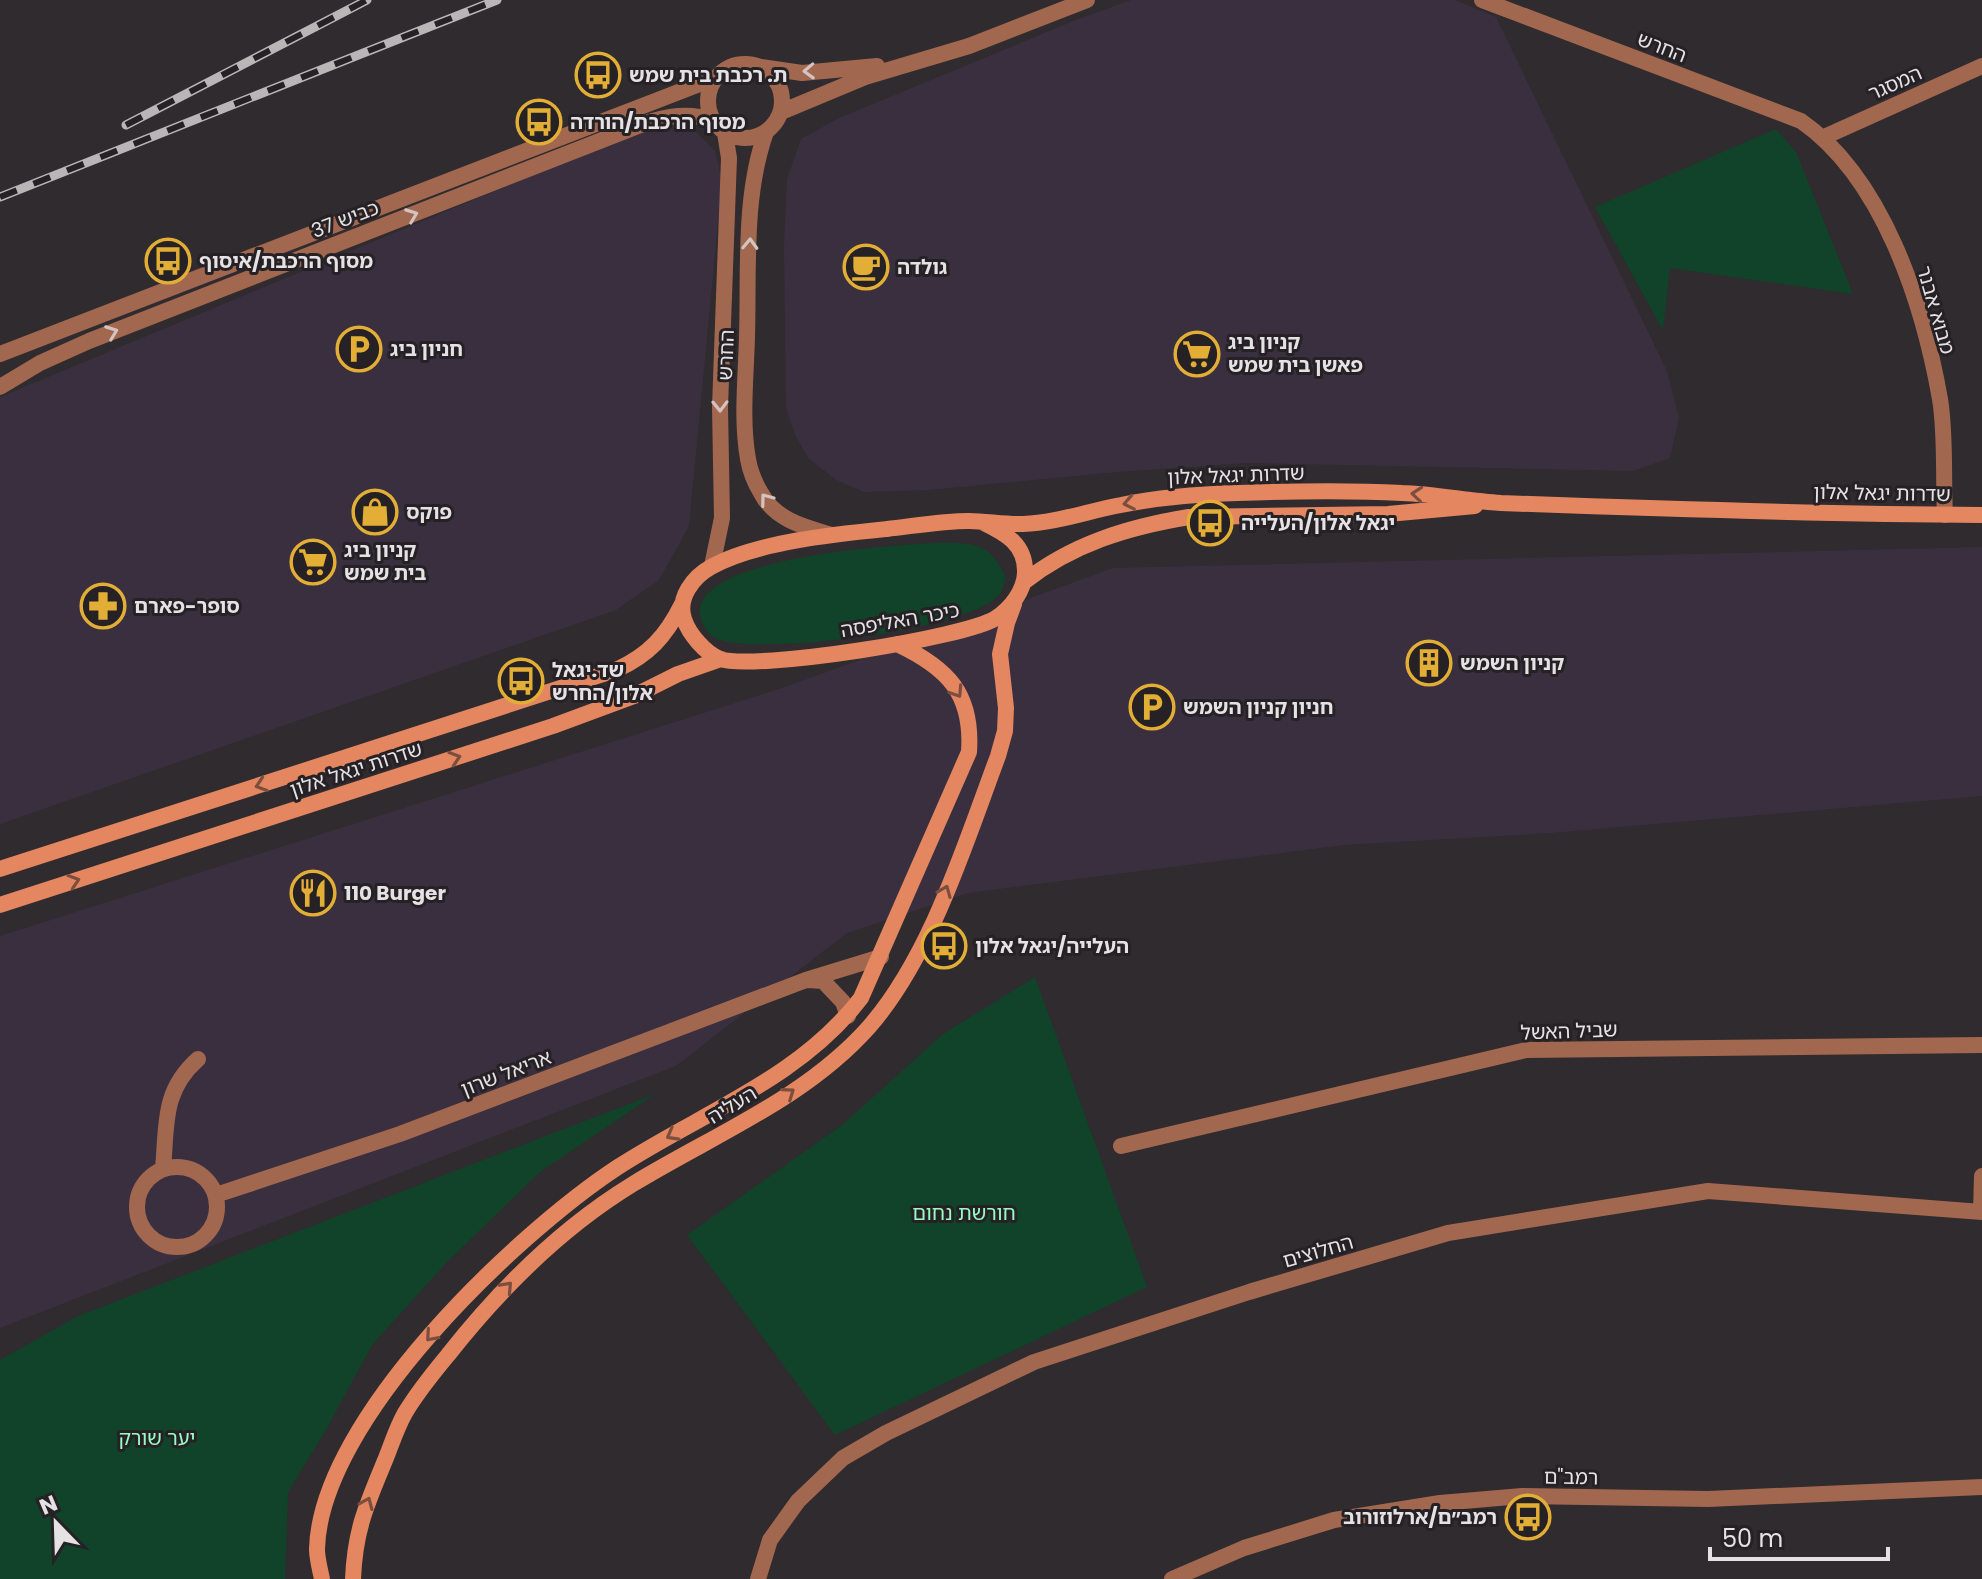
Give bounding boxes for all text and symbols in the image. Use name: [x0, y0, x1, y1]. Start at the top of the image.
street label: החרש: [1633, 25, 1691, 69]
bus stop icon: ת. רכבת בית שמש: [574, 51, 622, 99]
street label: המסגר: [1864, 59, 1926, 107]
place label: ת. רכבת בית שמש: [629, 61, 787, 89]
one-way arrow: [802, 63, 815, 80]
bus stop icon: מסוף הרכבת/הורדה: [515, 98, 563, 146]
place label: מסוף הרכבת/הורדה: [570, 108, 746, 136]
street label: כביש 37: [307, 193, 383, 245]
one-way arrow: [404, 208, 418, 225]
bus stop icon: מסוף הרכבת/איסוף: [144, 237, 192, 285]
one-way arrow: [742, 237, 759, 250]
cafe icon: גולדה: [842, 243, 890, 291]
place label: מסוף הרכבת/איסוף: [199, 247, 373, 275]
place label: גולדה: [897, 253, 947, 281]
street label: מבוא אבנר: [1910, 263, 1962, 357]
one-way arrow: [104, 325, 118, 342]
parking icon: חניון ביג: [335, 325, 383, 373]
place label: קניון ביג פאשן בית שמש: [1228, 328, 1363, 379]
street label: החרש: [711, 329, 741, 381]
supermarket icon: קניון ביג פאשן בית שמש: [1173, 330, 1221, 378]
place label: חניון ביג: [390, 335, 463, 363]
one-way arrow: [712, 400, 729, 413]
street label: שדרות יגאל אלון: [1167, 459, 1305, 491]
street label: שדרות יגאל אלון: [1813, 478, 1951, 508]
one-way arrow: [1410, 486, 1423, 503]
shop icon: פוקס: [351, 488, 399, 536]
one-way arrow: [761, 493, 776, 508]
one-way arrow: [1123, 494, 1136, 511]
place label: פוקס: [406, 498, 452, 526]
bus stop icon: יגאל אלון/העלייה: [1186, 499, 1234, 547]
place label: יגאל אלון/העלייה: [1241, 509, 1395, 537]
place label: קניון ביג בית שמש: [344, 536, 426, 587]
supermarket icon: קניון ביג בית שמש: [289, 538, 337, 586]
pharmacy icon: סופר-פארם: [79, 582, 127, 630]
place label: סופר-פארם: [134, 592, 240, 620]
street label: כיכר האליפסה: [838, 596, 962, 644]
building icon: קניון השמש: [1405, 639, 1453, 687]
place label: קניון השמש: [1460, 649, 1564, 677]
place label: שד.יגאל אלון/החרש: [552, 656, 653, 707]
bus stop icon: שד.יגאל אלון/החרש: [497, 657, 545, 705]
one-way arrow: [948, 683, 963, 697]
parking icon: חניון קניון השמש: [1128, 683, 1176, 731]
place label: חניון קניון השמש: [1183, 693, 1333, 721]
street label: שדרות יגאל אלון: [286, 734, 426, 804]
one-way arrow: [447, 751, 461, 767]
one-way arrow: [254, 776, 268, 792]
restaurant icon: 110 Burger: [289, 869, 337, 917]
one-way arrow: [67, 875, 81, 891]
place label: 110 Burger: [344, 879, 446, 907]
one-way arrow: [935, 885, 952, 899]
bus stop icon: העלייה/יגאל אלון: [920, 922, 968, 970]
place label: העלייה/יגאל אלון: [975, 932, 1129, 960]
street label: שביל האשל: [1520, 1015, 1618, 1047]
street label: אריאל שרון: [457, 1043, 555, 1103]
street label: העליה: [702, 1079, 762, 1131]
one-way arrow: [780, 1088, 795, 1103]
one-way arrow: [666, 1125, 681, 1141]
park label: חורשת נחום: [912, 1199, 1016, 1227]
street label: החלוצים: [1280, 1228, 1356, 1274]
one-way arrow: [498, 1282, 513, 1296]
one-way arrow: [426, 1327, 440, 1341]
park label: יער שורק: [119, 1424, 195, 1452]
street label: רמב"ם: [1544, 1463, 1598, 1491]
north arrow: [16, 1483, 96, 1563]
text: N: [35, 1488, 62, 1523]
bus stop icon: רמב״ם/ארלוזורוב: [1504, 1493, 1552, 1541]
one-way arrow: [358, 1497, 374, 1511]
place label: רמב״ם/ארלוזורוב: [1343, 1503, 1497, 1531]
scale bar: [1710, 1511, 1888, 1561]
text: 50 m: [1722, 1522, 1783, 1555]

